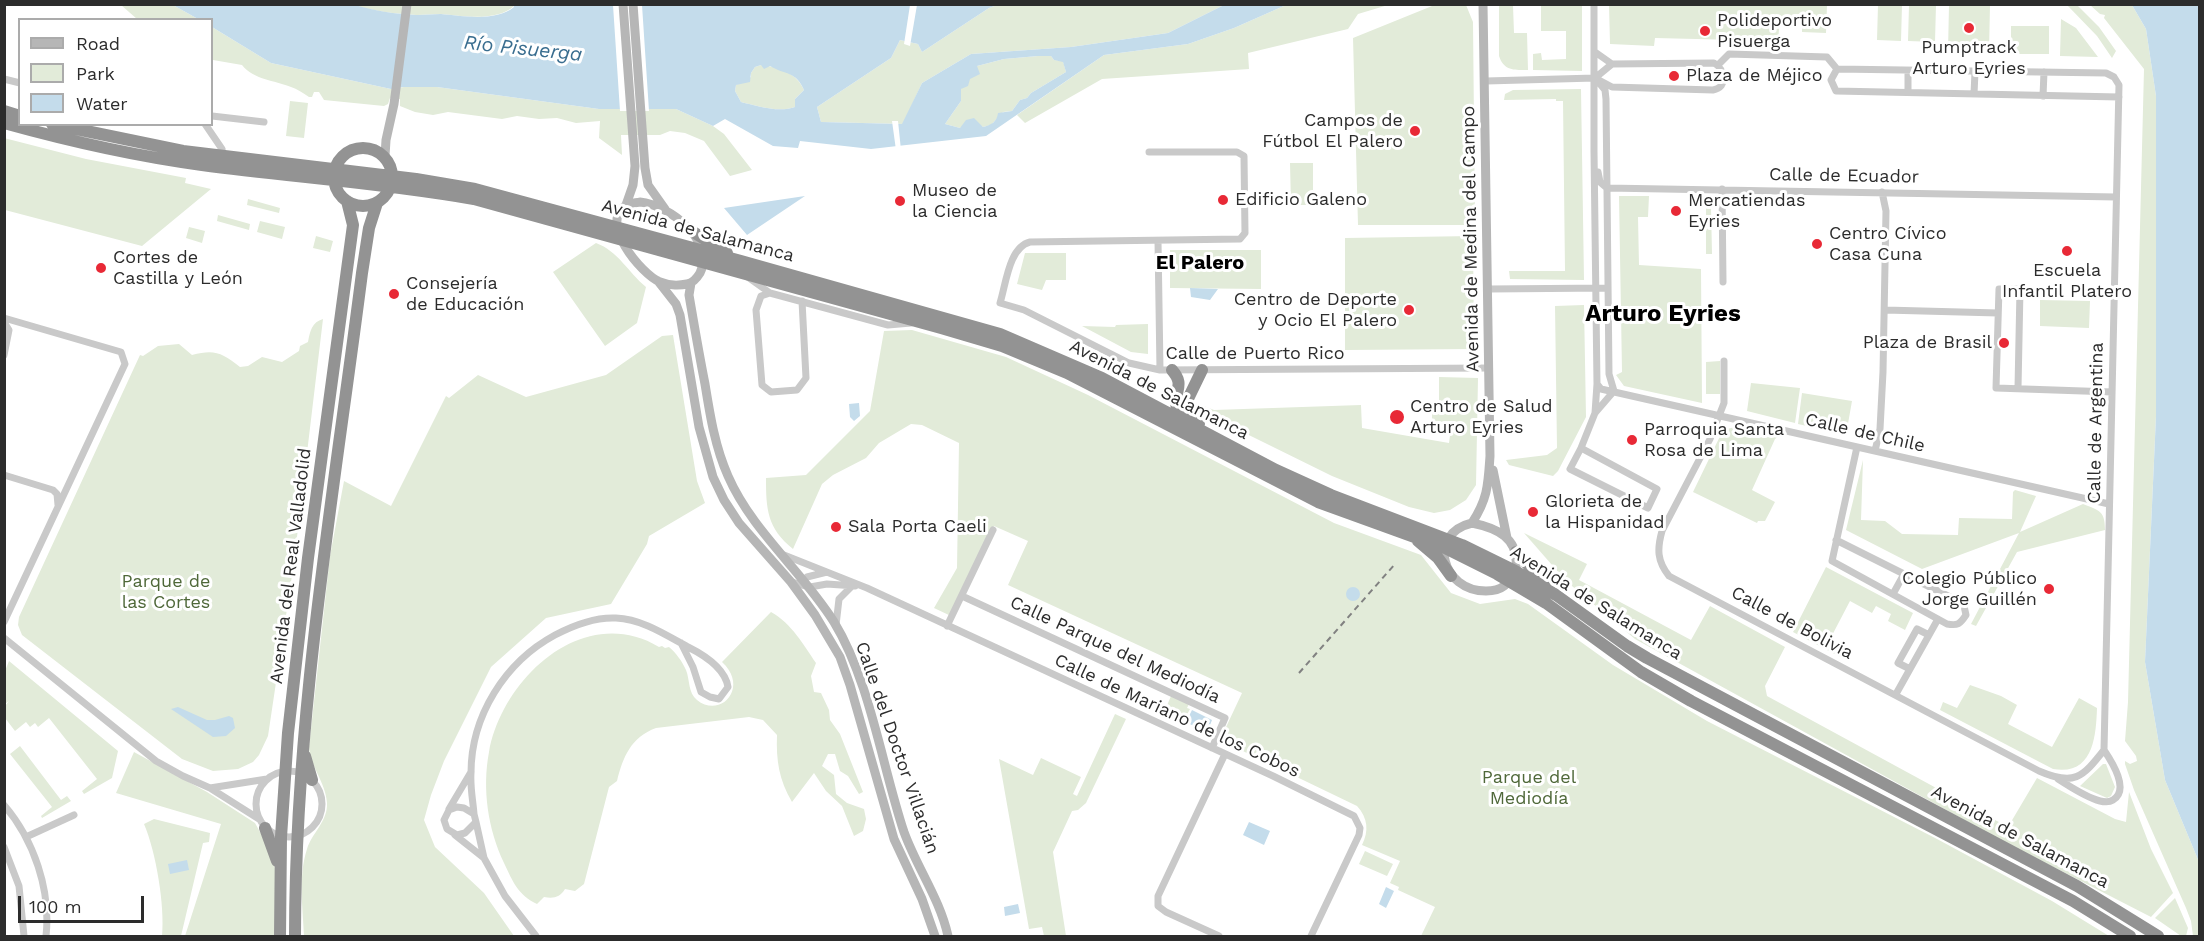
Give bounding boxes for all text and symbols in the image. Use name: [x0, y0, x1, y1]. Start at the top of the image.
place label: Polideportivo Pisuerga: [1717, 10, 1832, 52]
legend: [18, 18, 213, 126]
marker: Pumptrack Arturo Eyries: [1962, 21, 1976, 35]
marker: Polideportivo Pisuerga: [1698, 24, 1712, 38]
water label: Río Pisuerga: [463, 31, 583, 67]
text: Road: [76, 33, 120, 54]
place label: Pumptrack Arturo Eyries: [1912, 37, 2026, 80]
text: Park: [76, 63, 115, 84]
place label: Plaza de Méjico: [1686, 65, 1822, 87]
marker: Plaza de Méjico: [1667, 69, 1681, 83]
text: Water: [76, 93, 128, 114]
street label: Avenida de Medina del Campo: [1458, 106, 1484, 372]
place label: Campos de Fútbol El Palero: [1262, 110, 1403, 152]
marker: Campos de Fútbol El Palero: [1408, 124, 1422, 138]
street label: Calle de Ecuador: [1769, 164, 1919, 188]
place label: Museo de la Ciencia: [912, 180, 998, 222]
place label: Edificio Galeno: [1235, 189, 1367, 211]
place label: Mercatiendas Eyries: [1688, 190, 1805, 232]
marker: Edificio Galeno: [1216, 193, 1230, 207]
marker: Museo de la Ciencia: [893, 194, 907, 208]
street label: Avenida de Salamanca: [599, 195, 797, 267]
marker: Mercatiendas Eyries: [1669, 204, 1683, 218]
place label: Centro Cívico Casa Cuna: [1829, 223, 1946, 266]
marker: Centro Cívico Casa Cuna: [1810, 237, 1824, 251]
marker: Escuela Infantil Platero: [2060, 244, 2074, 258]
place label: Cortes de Castilla y León: [113, 247, 243, 290]
district label: El Palero: [1156, 251, 1244, 275]
place label: Escuela Infantil Platero: [2002, 260, 2132, 302]
marker: Cortes de Castilla y León: [94, 261, 108, 275]
place label: Consejería de Educación: [406, 273, 524, 316]
marker: Consejería de Educación: [387, 287, 401, 301]
place label: Centro de Deporte y Ocio El Palero: [1234, 289, 1397, 332]
district label: Arturo Eyries: [1585, 300, 1741, 328]
marker: Centro de Deporte y Ocio El Palero: [1402, 303, 1416, 317]
place label: Plaza de Brasil: [1863, 332, 1992, 354]
street label: Avenida de Salamanca: [1066, 335, 1252, 445]
marker: Plaza de Brasil: [1997, 336, 2011, 350]
street label: Calle de Argentina: [2084, 342, 2108, 504]
street label: Calle de Puerto Rico: [1165, 343, 1345, 365]
place label: Centro de Salud Arturo Eyries: [1410, 396, 1553, 438]
marker: Centro de Salud Arturo Eyries: [1388, 408, 1406, 426]
street label: Calle de Chile: [1803, 409, 1927, 457]
place label: Parroquia Santa Rosa de Lima: [1644, 419, 1784, 462]
marker: Parroquia Santa Rosa de Lima: [1625, 433, 1639, 447]
street label: Avenida del Real Valladolid: [266, 447, 316, 685]
place label: Glorieta de la Hispanidad: [1545, 491, 1664, 534]
marker: Glorieta de la Hispanidad: [1526, 505, 1540, 519]
place label: Sala Porta Caeli: [848, 516, 987, 538]
marker: Sala Porta Caeli: [829, 520, 843, 534]
street label: Avenida de Salamanca: [1506, 541, 1686, 665]
place label: Colegio Público Jorge Guillén: [1902, 568, 2037, 610]
park label: Parque de las Cortes: [122, 571, 210, 614]
street label: Calle de Bolivia: [1727, 582, 1857, 664]
marker: Colegio Público Jorge Guillén: [2042, 582, 2056, 596]
street label: Calle Parque del Mediodía: [1007, 592, 1223, 708]
street label: Calle del Doctor Villacián: [850, 639, 944, 857]
street label: Calle de Mariano de los Cobos: [1051, 650, 1303, 782]
park label: Parque del Mediodía: [1482, 767, 1576, 810]
street label: Avenida de Salamanca: [1927, 781, 2113, 893]
scale bar: [21, 884, 147, 922]
text: 100 m: [29, 896, 82, 917]

